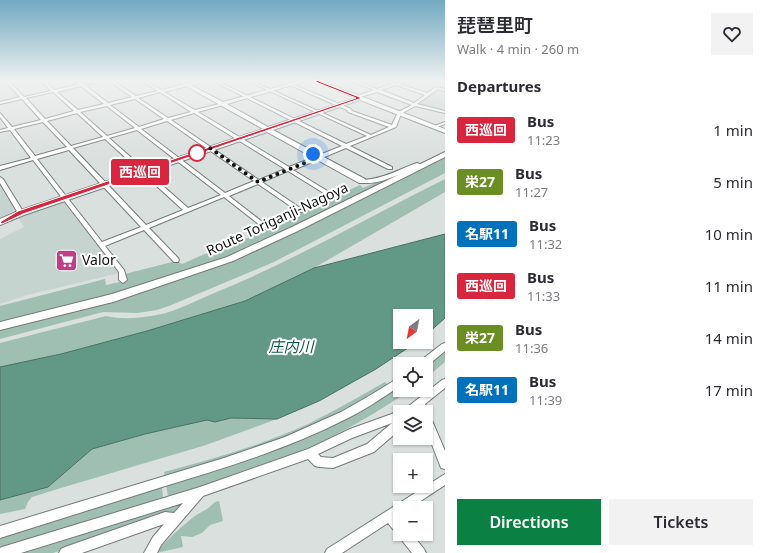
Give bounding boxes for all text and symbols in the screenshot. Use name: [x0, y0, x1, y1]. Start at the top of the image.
text: 琵琶里町: [457, 12, 533, 38]
button: heart: [711, 13, 753, 55]
text: Walk · 4 min · 260 m: [457, 40, 579, 58]
text: Departures: [457, 76, 541, 96]
text: Bus: [527, 111, 554, 131]
text: 西巡回: [465, 120, 507, 139]
text: 1 min: [713, 120, 753, 140]
text: 11:23: [527, 131, 560, 149]
unlabelled marker: [188, 144, 206, 162]
your location: [303, 144, 323, 164]
line badge: 西巡回: [117, 159, 163, 185]
text: 西巡回: [119, 162, 161, 181]
text: Bus: [515, 163, 542, 183]
text: 栄27: [465, 172, 495, 191]
text: 5 min: [713, 172, 753, 192]
street label: Route Toriganji-Nagoya: [203, 177, 351, 260]
text: 11:27: [515, 183, 548, 201]
text: Bus: [529, 215, 556, 235]
text: 名駅11: [465, 224, 509, 243]
text: 10 min: [705, 224, 753, 244]
text: 11:32: [529, 235, 562, 253]
supermarket icon: Valor: [53, 247, 79, 273]
place label: Valor: [82, 250, 116, 269]
text: Bus: [527, 267, 554, 287]
text: 西巡回: [465, 276, 507, 295]
text: 11 min: [705, 276, 753, 296]
text: 11:33: [527, 287, 560, 305]
north arrow: [393, 309, 433, 349]
map controls: [393, 309, 433, 541]
text: Bus: [515, 319, 542, 339]
text: 栄27: [465, 328, 495, 347]
text: 14 min: [705, 328, 753, 348]
water label: 庄内川: [268, 336, 315, 356]
text: 11:36: [515, 339, 548, 357]
button: locate: [393, 357, 433, 397]
text: Bus: [529, 371, 556, 391]
text: 名駅11: [465, 380, 509, 399]
text: 17 min: [705, 380, 753, 400]
text: 11:39: [529, 391, 562, 409]
button: layers: [393, 405, 433, 445]
button: +: [393, 453, 433, 493]
button: Directions: [457, 499, 601, 545]
button: Tickets: [609, 499, 753, 545]
button: −: [393, 501, 433, 541]

